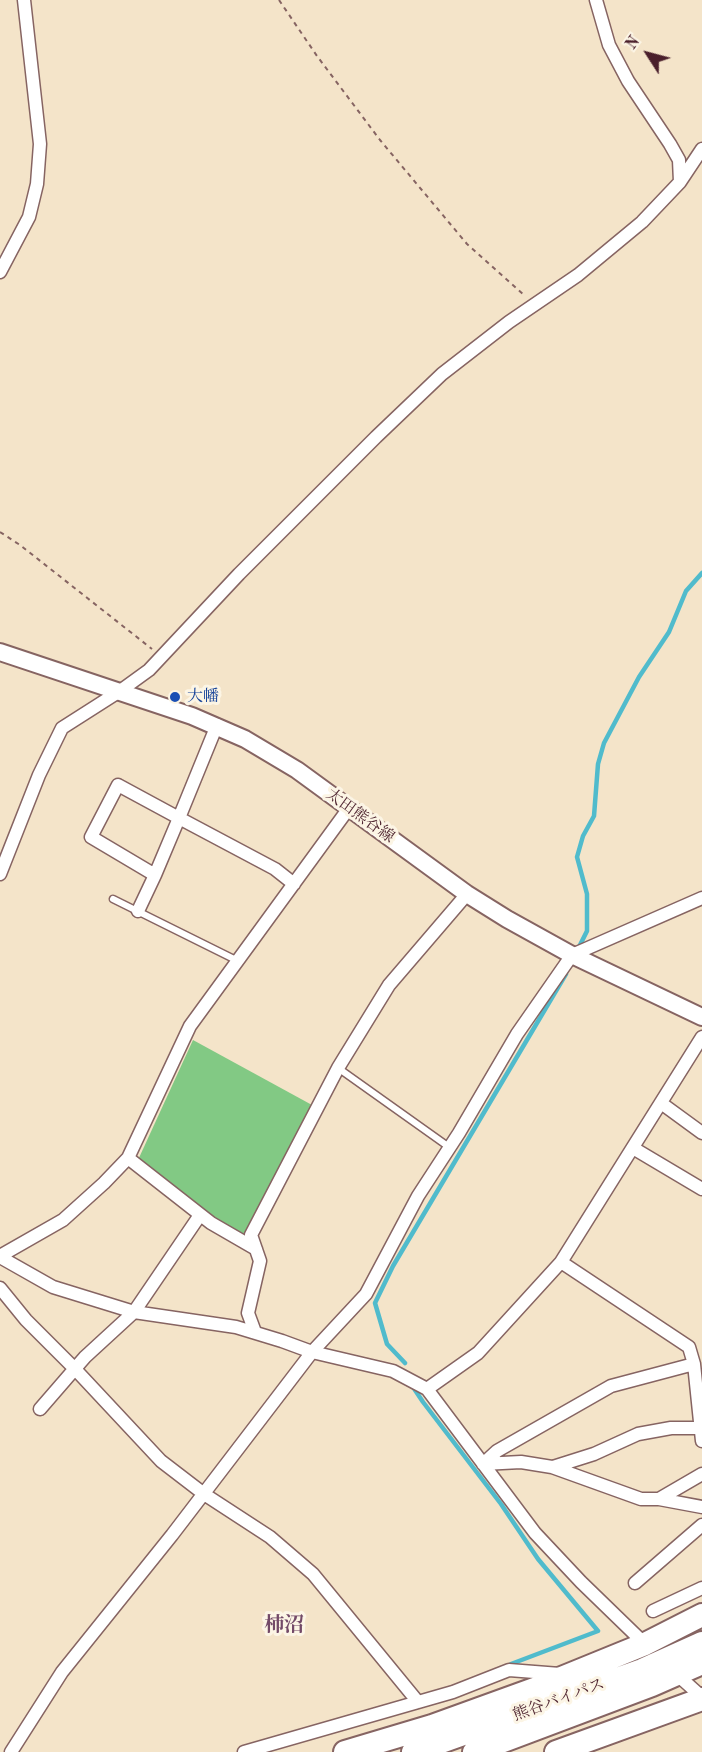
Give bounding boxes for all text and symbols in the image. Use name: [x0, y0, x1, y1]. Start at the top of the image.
north arrow: [618, 24, 678, 84]
text: N: [623, 34, 644, 53]
place label: 大幡: [187, 687, 219, 707]
marker: 大幡: [168, 690, 182, 704]
street label: 太田熊谷線: [322, 785, 398, 847]
district label: 柿沼: [264, 1614, 304, 1638]
street label: 熊谷バイパス: [511, 1675, 607, 1725]

